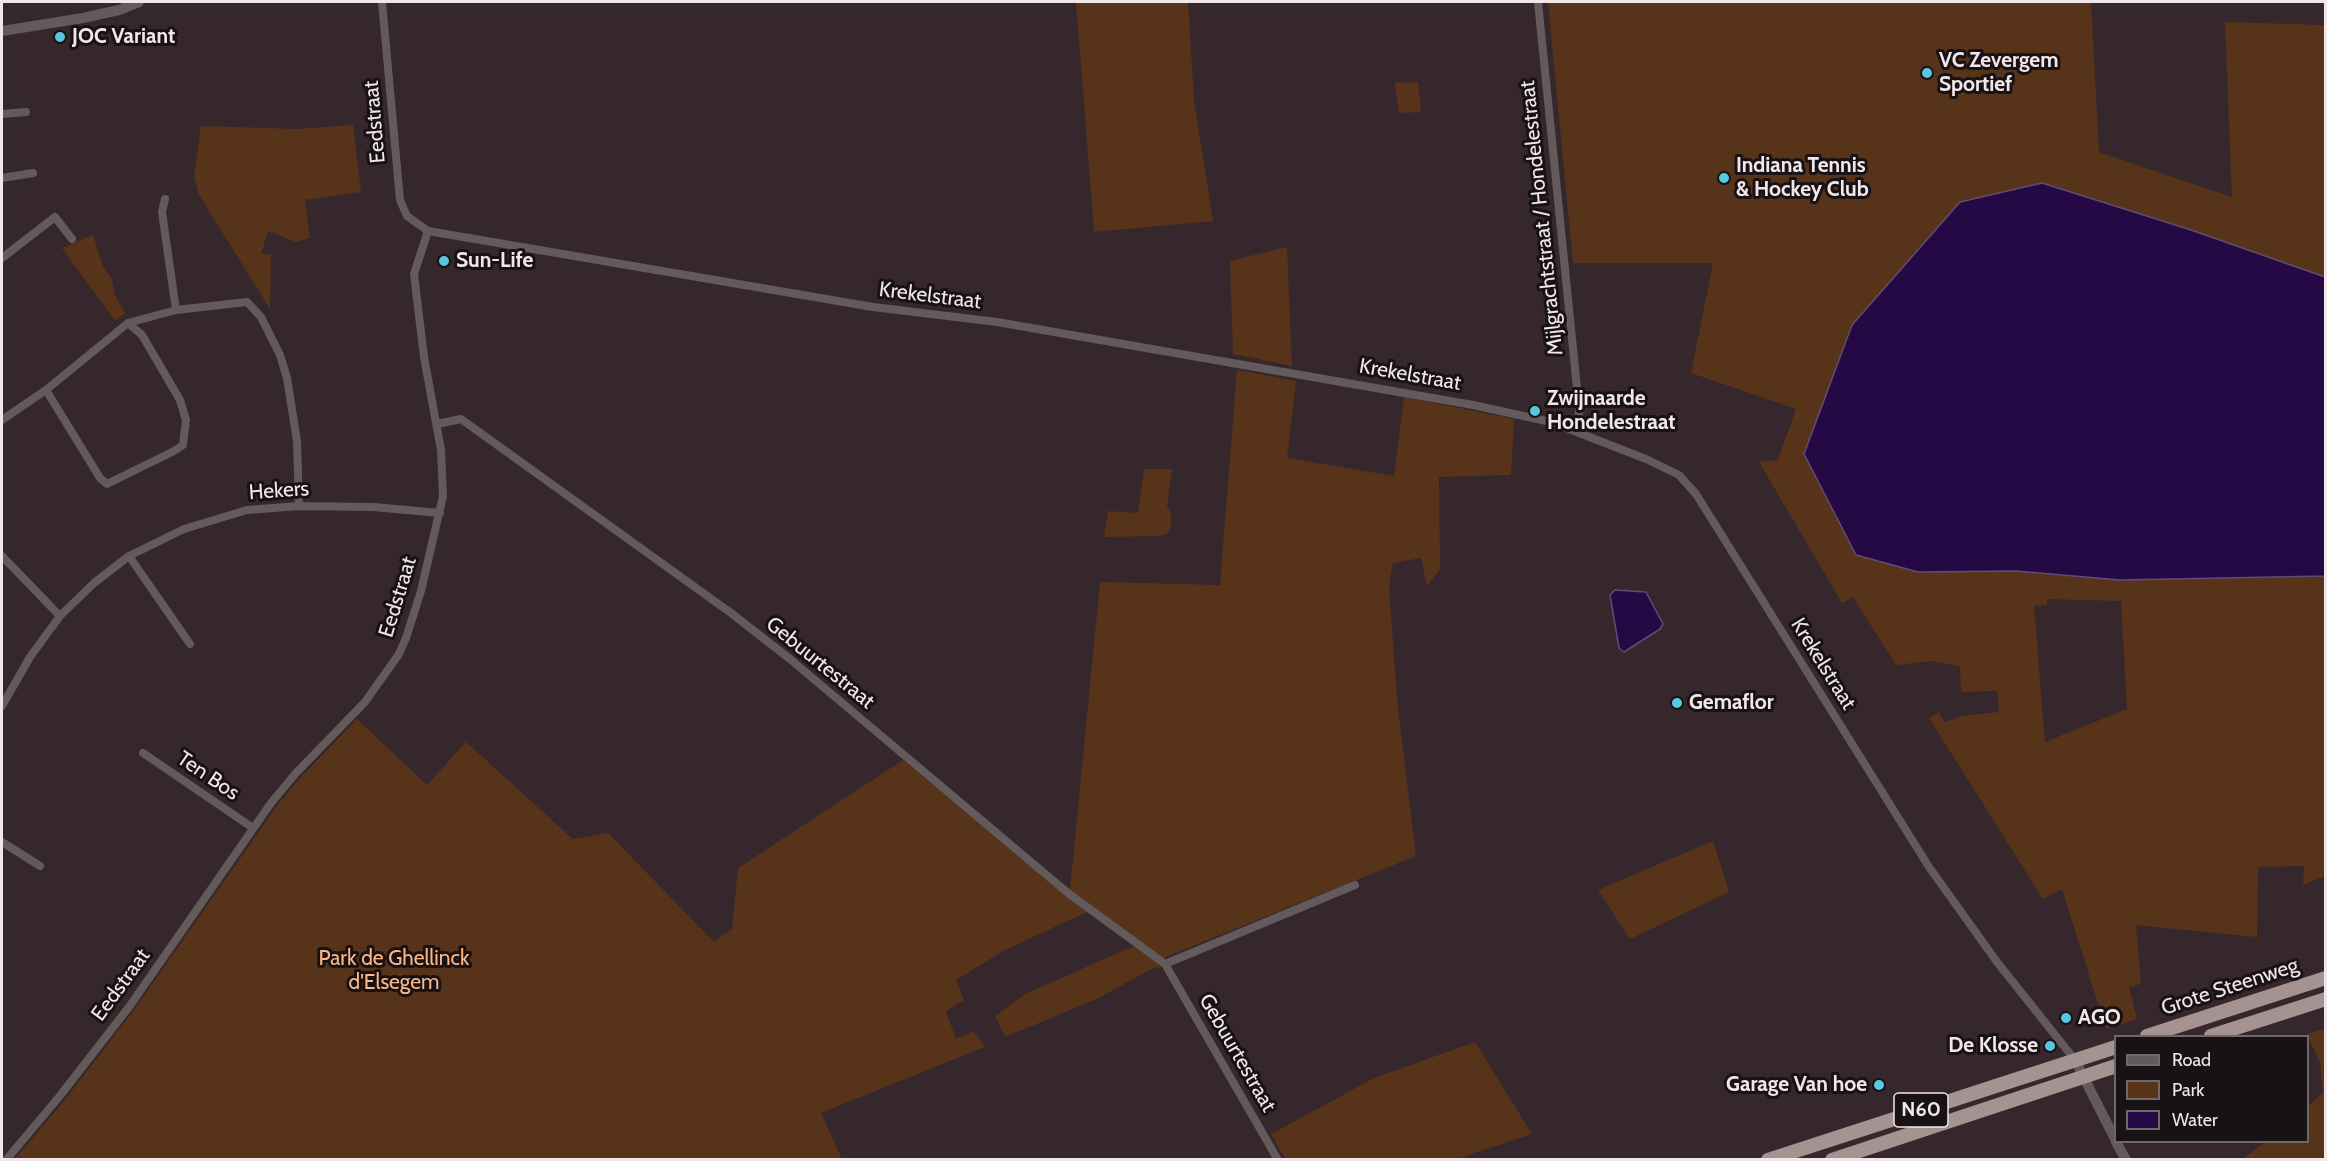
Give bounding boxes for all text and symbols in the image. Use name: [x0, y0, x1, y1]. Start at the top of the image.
place label: JOC Variant: [72, 24, 175, 50]
marker: JOC Variant: [53, 30, 67, 44]
place label: VC Zevergem Sportief: [1939, 48, 2058, 98]
marker: VC Zevergem Sportief: [1920, 66, 1934, 80]
street label: Mijlgrachtstraat / Hondelestraat: [1515, 79, 1569, 357]
street label: Eedstraat: [359, 80, 391, 164]
place label: Indiana Tennis & Hockey Club: [1736, 153, 1869, 203]
marker: Indiana Tennis & Hockey Club: [1717, 171, 1731, 185]
place label: Sun-Life: [456, 248, 533, 274]
marker: Sun-Life: [437, 254, 451, 268]
street label: Krekelstraat: [877, 277, 983, 315]
street label: Krekelstraat: [1357, 354, 1463, 396]
place label: Zwijnaarde Hondelestraat: [1547, 386, 1676, 436]
marker: Zwijnaarde Hondelestraat: [1528, 404, 1542, 418]
street label: Hekers: [248, 476, 310, 506]
street label: Eedstraat: [374, 554, 422, 640]
street label: Gebuurtestraat: [761, 612, 879, 714]
street label: Krekelstraat: [1785, 614, 1861, 714]
place label: Gemaflor: [1689, 690, 1774, 716]
marker: Gemaflor: [1670, 696, 1684, 710]
street label: Ten Bos: [172, 746, 244, 806]
street label: Eedstraat: [86, 944, 156, 1026]
park label: Park de Ghellinck d'Elsegem: [319, 946, 469, 996]
street label: Grote Steenweg: [2158, 953, 2302, 1021]
street label: Gebuurtestraat: [1193, 990, 1281, 1116]
place label: AGO: [2078, 1005, 2121, 1031]
marker: AGO: [2059, 1011, 2073, 1025]
place label: De Klosse: [1948, 1033, 2038, 1059]
legend: [2114, 1035, 2309, 1143]
marker: De Klosse: [2043, 1039, 2057, 1053]
text: Road: [2172, 1049, 2211, 1071]
place label: Garage Van hoe: [1726, 1072, 1867, 1098]
marker: Garage Van hoe: [1872, 1078, 1886, 1092]
text: Park: [2172, 1079, 2204, 1101]
road number: N60: [1894, 1093, 1948, 1127]
text: Water: [2172, 1109, 2218, 1131]

